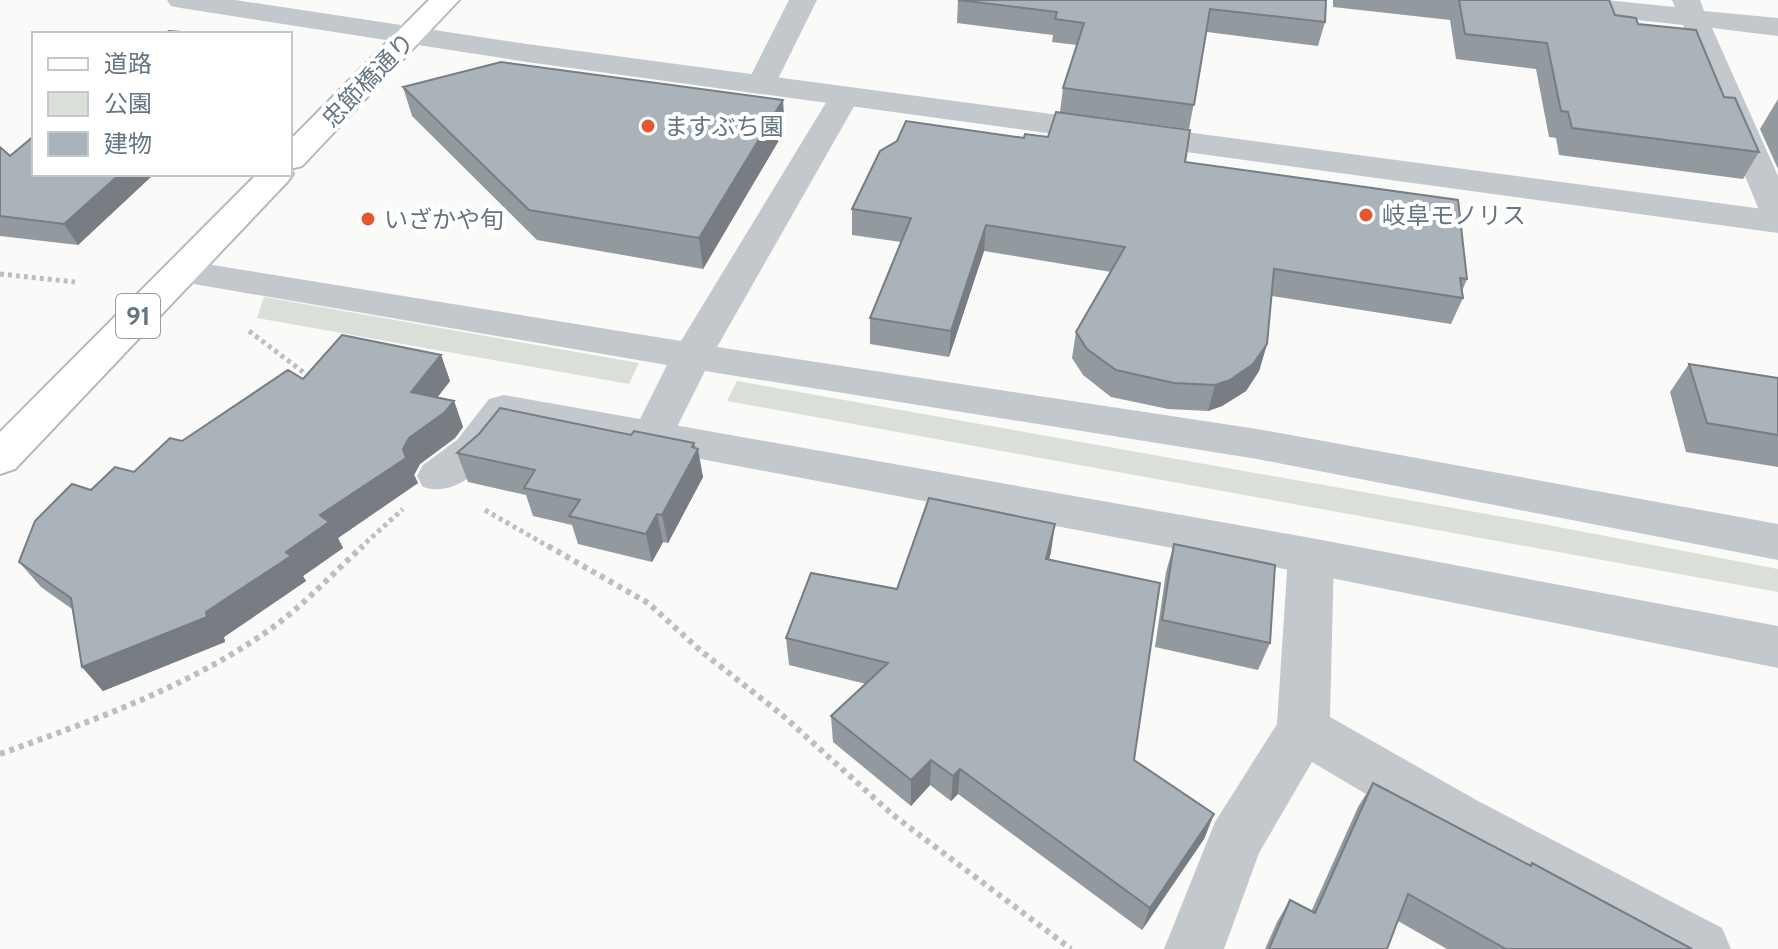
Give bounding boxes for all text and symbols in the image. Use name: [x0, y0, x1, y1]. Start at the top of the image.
street label: 忠節橋通り: [316, 27, 420, 133]
legend: [32, 32, 292, 176]
text: 道路: [104, 49, 152, 78]
text: 公園: [104, 89, 152, 118]
place label: ますぶち園: [664, 112, 784, 141]
marker: ますぶち園: [639, 117, 657, 135]
text: 建物: [104, 129, 152, 158]
place label: 岐阜モノリス: [1382, 201, 1526, 230]
place label: いざかや旬: [384, 205, 504, 234]
marker: 岐阜モノリス: [1357, 206, 1375, 224]
marker: いざかや旬: [359, 210, 377, 228]
road number: 91: [116, 294, 160, 338]

